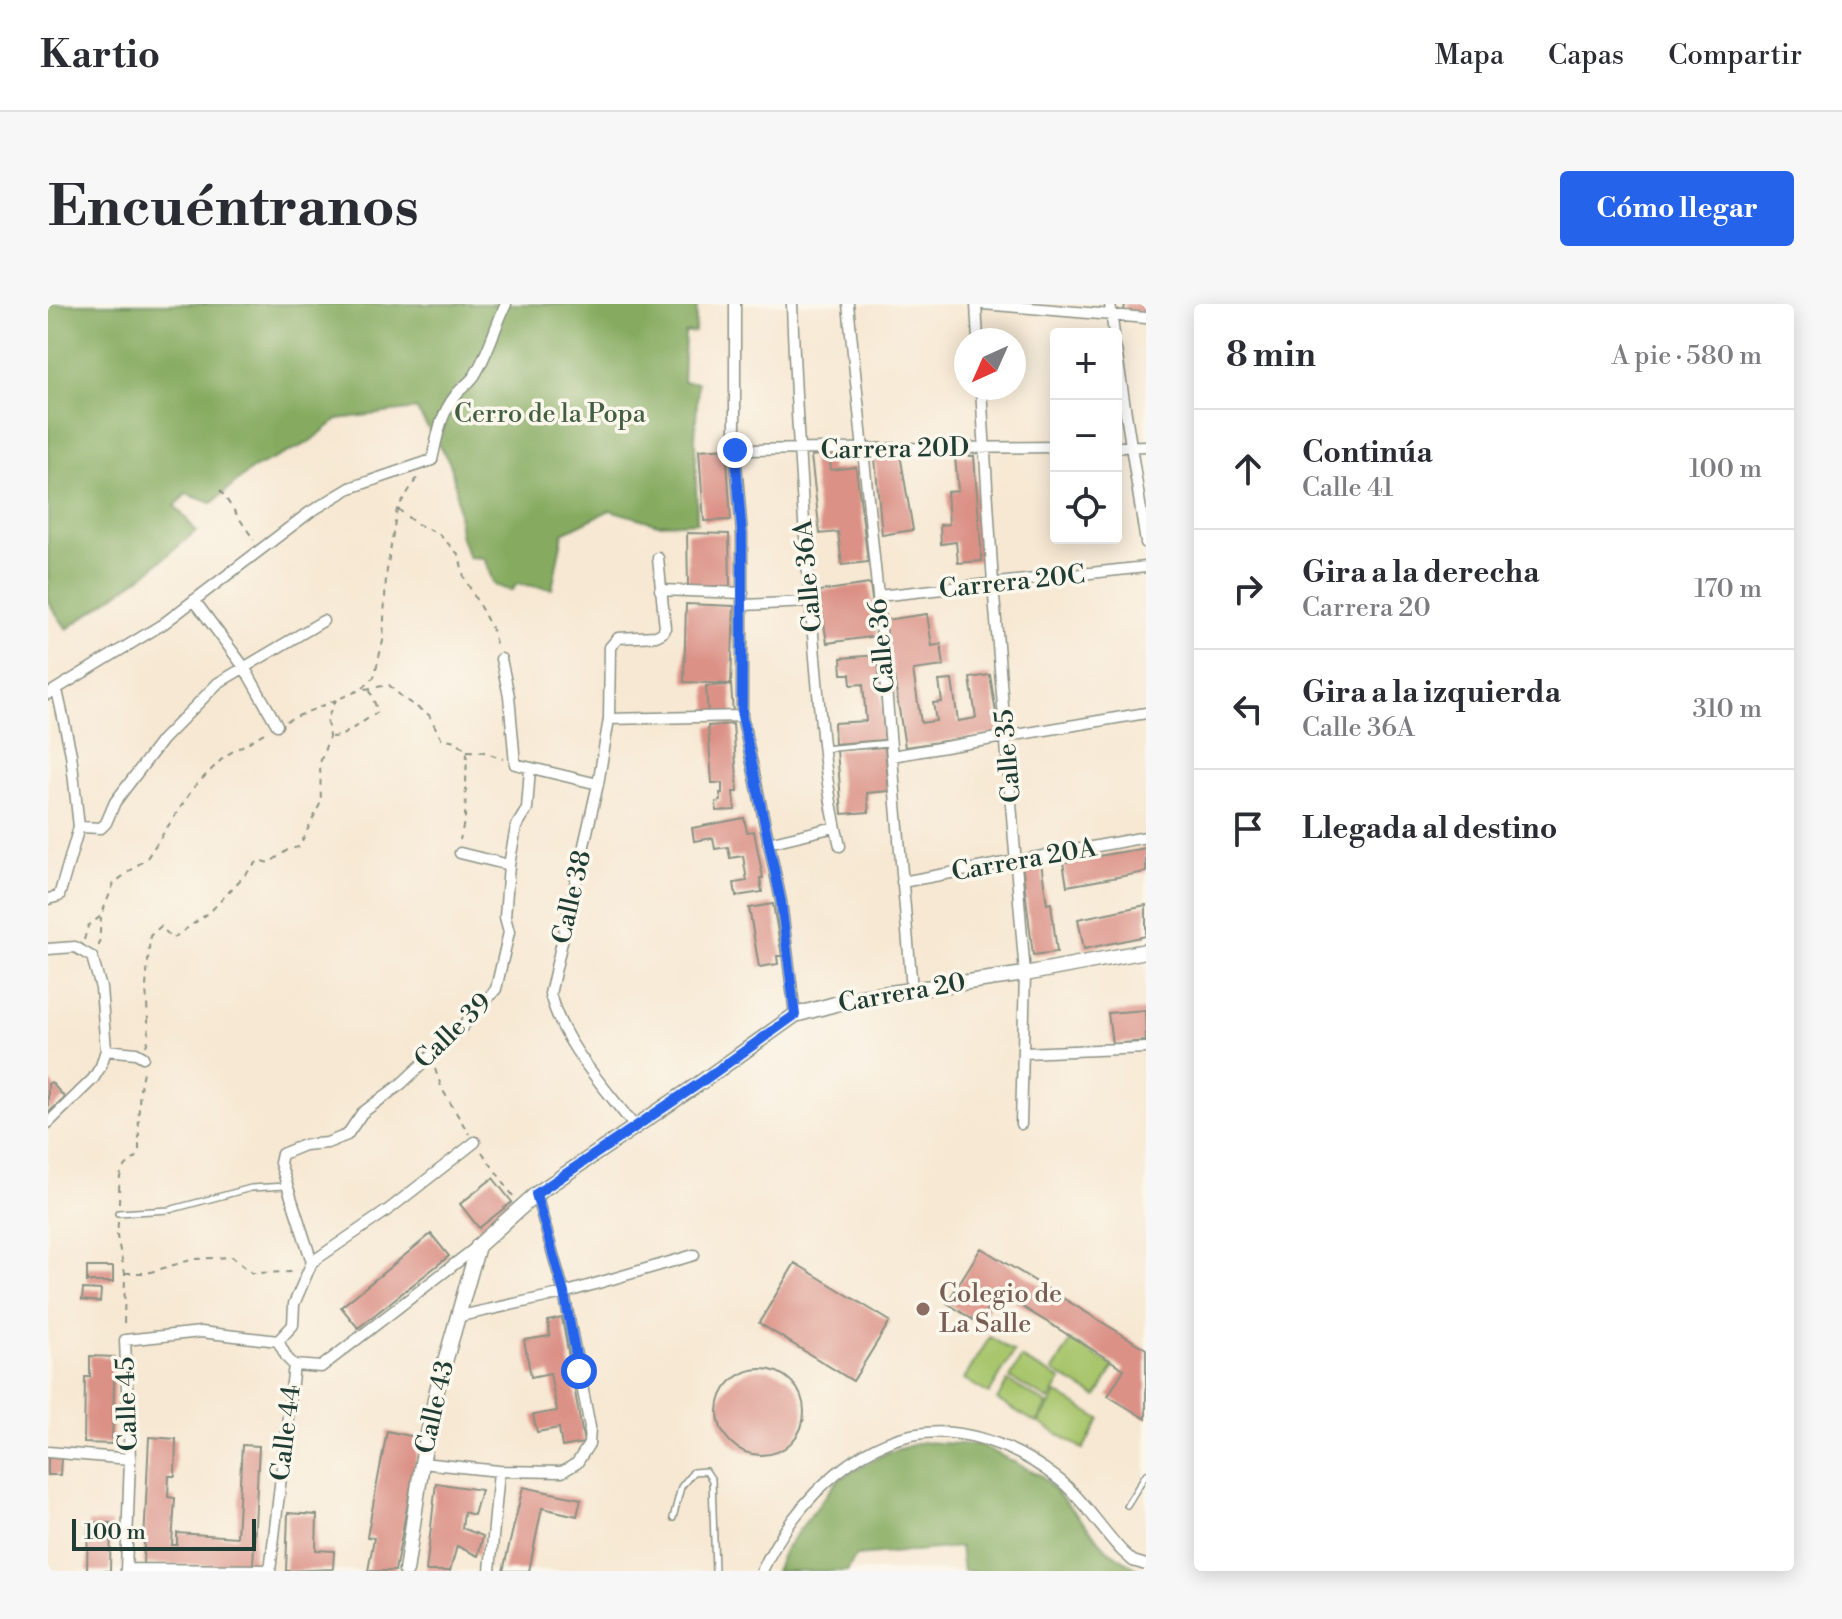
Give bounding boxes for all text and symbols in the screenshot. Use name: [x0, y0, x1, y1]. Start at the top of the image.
text: Kartio: [40, 32, 160, 79]
text: Mapa: [1435, 38, 1504, 73]
text: Capas: [1548, 38, 1624, 73]
text: Compartir: [1668, 38, 1802, 73]
button: Cómo llegar: [1560, 171, 1794, 246]
text: Encuéntranos: [48, 173, 419, 243]
north arrow: [954, 328, 1026, 400]
map controls: [1050, 328, 1122, 544]
button: +: [1050, 328, 1122, 400]
text: 8 min: [1226, 335, 1316, 377]
text: A pie · 580 m: [1611, 340, 1762, 372]
park label: Cerro de la Popa: [454, 398, 647, 430]
button: −: [1050, 400, 1122, 472]
route end: [717, 432, 753, 468]
street label: Carrera 20D: [820, 432, 970, 466]
text: Continúa: [1302, 434, 1433, 472]
icon: ahead: [1226, 447, 1270, 491]
text: 100 m: [1689, 453, 1762, 485]
button: locate: [1050, 472, 1122, 544]
text: Calle 41: [1302, 472, 1394, 504]
street label: Calle 36A: [787, 517, 829, 634]
text: Gira a la derecha: [1302, 554, 1539, 592]
street label: Carrera 20C: [937, 558, 1087, 606]
icon: right: [1226, 567, 1270, 611]
text: 170 m: [1694, 573, 1762, 605]
text: Carrera 20: [1302, 592, 1431, 624]
street label: Calle 36: [862, 597, 902, 695]
text: Gira a la izquierda: [1302, 674, 1561, 712]
icon: left: [1226, 687, 1270, 731]
text: 310 m: [1693, 693, 1762, 725]
street label: Calle 35: [988, 708, 1028, 804]
text: Calle 36A: [1302, 712, 1415, 744]
icon: arrive: [1226, 807, 1270, 851]
text: Llegada al destino: [1302, 810, 1557, 848]
street label: Carrera 20A: [949, 831, 1100, 888]
street label: Calle 38: [546, 847, 598, 947]
street label: Carrera 20: [836, 966, 968, 1020]
street label: Calle 39: [408, 986, 498, 1076]
place label: Colegio de La Salle: [939, 1278, 1062, 1340]
marker: Colegio de La Salle: [914, 1300, 932, 1318]
route start: [561, 1353, 597, 1389]
street label: Calle 45: [109, 1356, 145, 1452]
street label: Calle 43: [409, 1357, 461, 1457]
street label: Calle 44: [264, 1383, 308, 1483]
scale bar: [72, 1515, 256, 1551]
text: 100 m: [84, 1519, 146, 1546]

